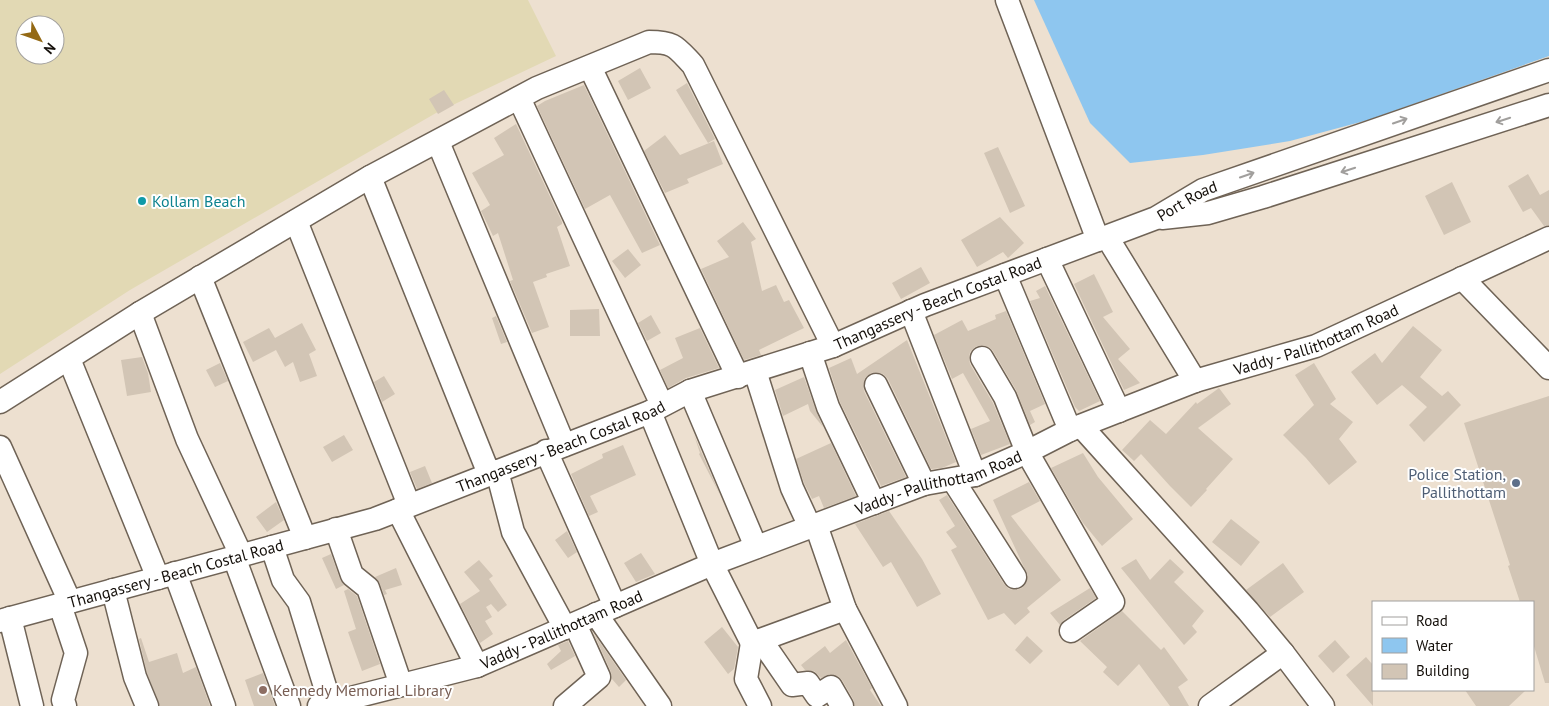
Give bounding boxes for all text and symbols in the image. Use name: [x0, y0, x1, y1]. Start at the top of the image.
north arrow: [15, 15, 65, 65]
text: N: [40, 39, 60, 58]
one-way arrow: [1495, 115, 1511, 125]
one-way arrow: [1392, 116, 1408, 125]
one-way arrow: [1340, 165, 1356, 175]
one-way arrow: [1239, 169, 1255, 179]
street label: Port Road: [1153, 176, 1220, 225]
place label: Kollam Beach: [152, 191, 246, 211]
marker: Kollam Beach: [136, 195, 148, 207]
street label: Thangassery - Beach Costal Road: [831, 252, 1044, 354]
street label: Vaddy - Pallithottam Road: [1230, 299, 1401, 380]
street label: Thangassery - Beach Costal Road: [454, 396, 668, 496]
street label: Vaddy - Pallithottam Road: [851, 446, 1025, 520]
place label: Police Station, Pallithottam: [1408, 464, 1506, 502]
marker: Police Station, Pallithottam: [1510, 477, 1522, 489]
street label: Thangassery - Beach Costal Road: [66, 534, 286, 612]
street label: Vaddy - Pallithottam Road: [476, 585, 646, 674]
legend: [1372, 601, 1534, 691]
text: Road: [1416, 611, 1448, 630]
text: Water: [1416, 636, 1453, 655]
text: Building: [1416, 661, 1470, 680]
place label: Kennedy Memorial Library: [273, 680, 452, 700]
marker: Kennedy Memorial Library: [257, 684, 269, 696]

